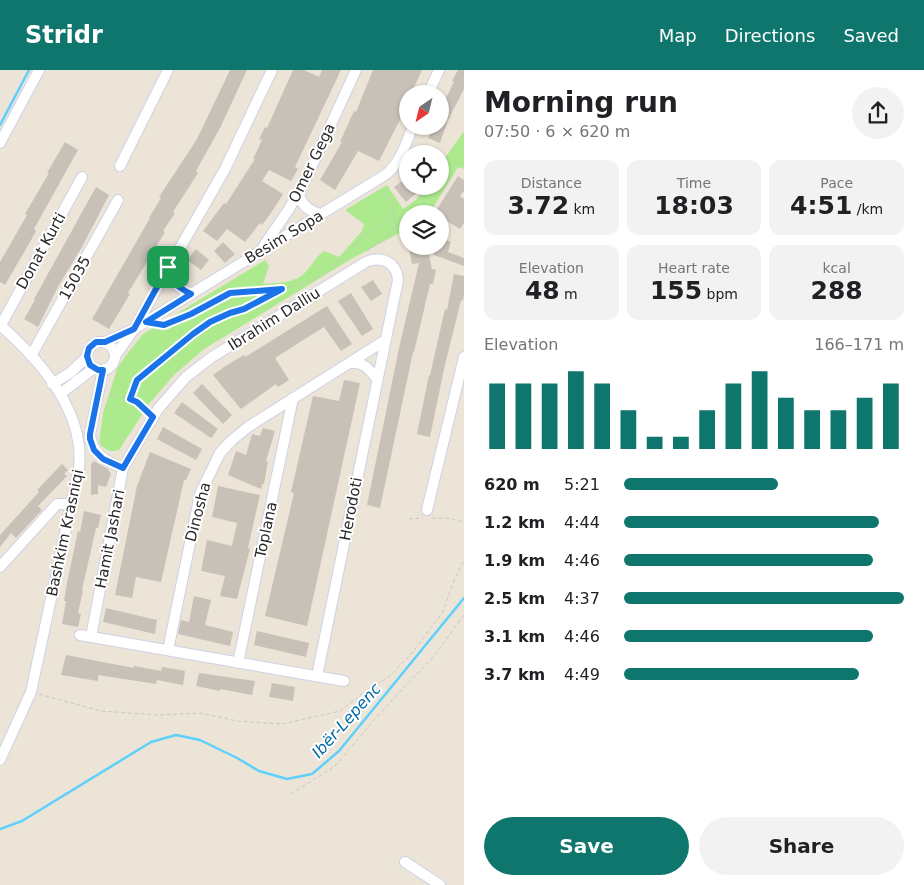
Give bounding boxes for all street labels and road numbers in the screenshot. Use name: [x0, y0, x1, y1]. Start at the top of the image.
street label: Omer Gega: [285, 120, 339, 206]
street label: Besim Sopa: [242, 207, 326, 267]
street label: Donat Kurti: [13, 210, 69, 292]
street label: 15035: [56, 253, 94, 303]
street label: Ibrahim Dalliu: [225, 284, 323, 354]
street label: Bashkim Krasniqi: [43, 468, 87, 598]
street label: Herodoti: [336, 476, 366, 542]
street label: Dinosha: [181, 480, 215, 544]
street label: Hamit Jashari: [92, 488, 128, 590]
street label: Toplana: [251, 500, 281, 561]

